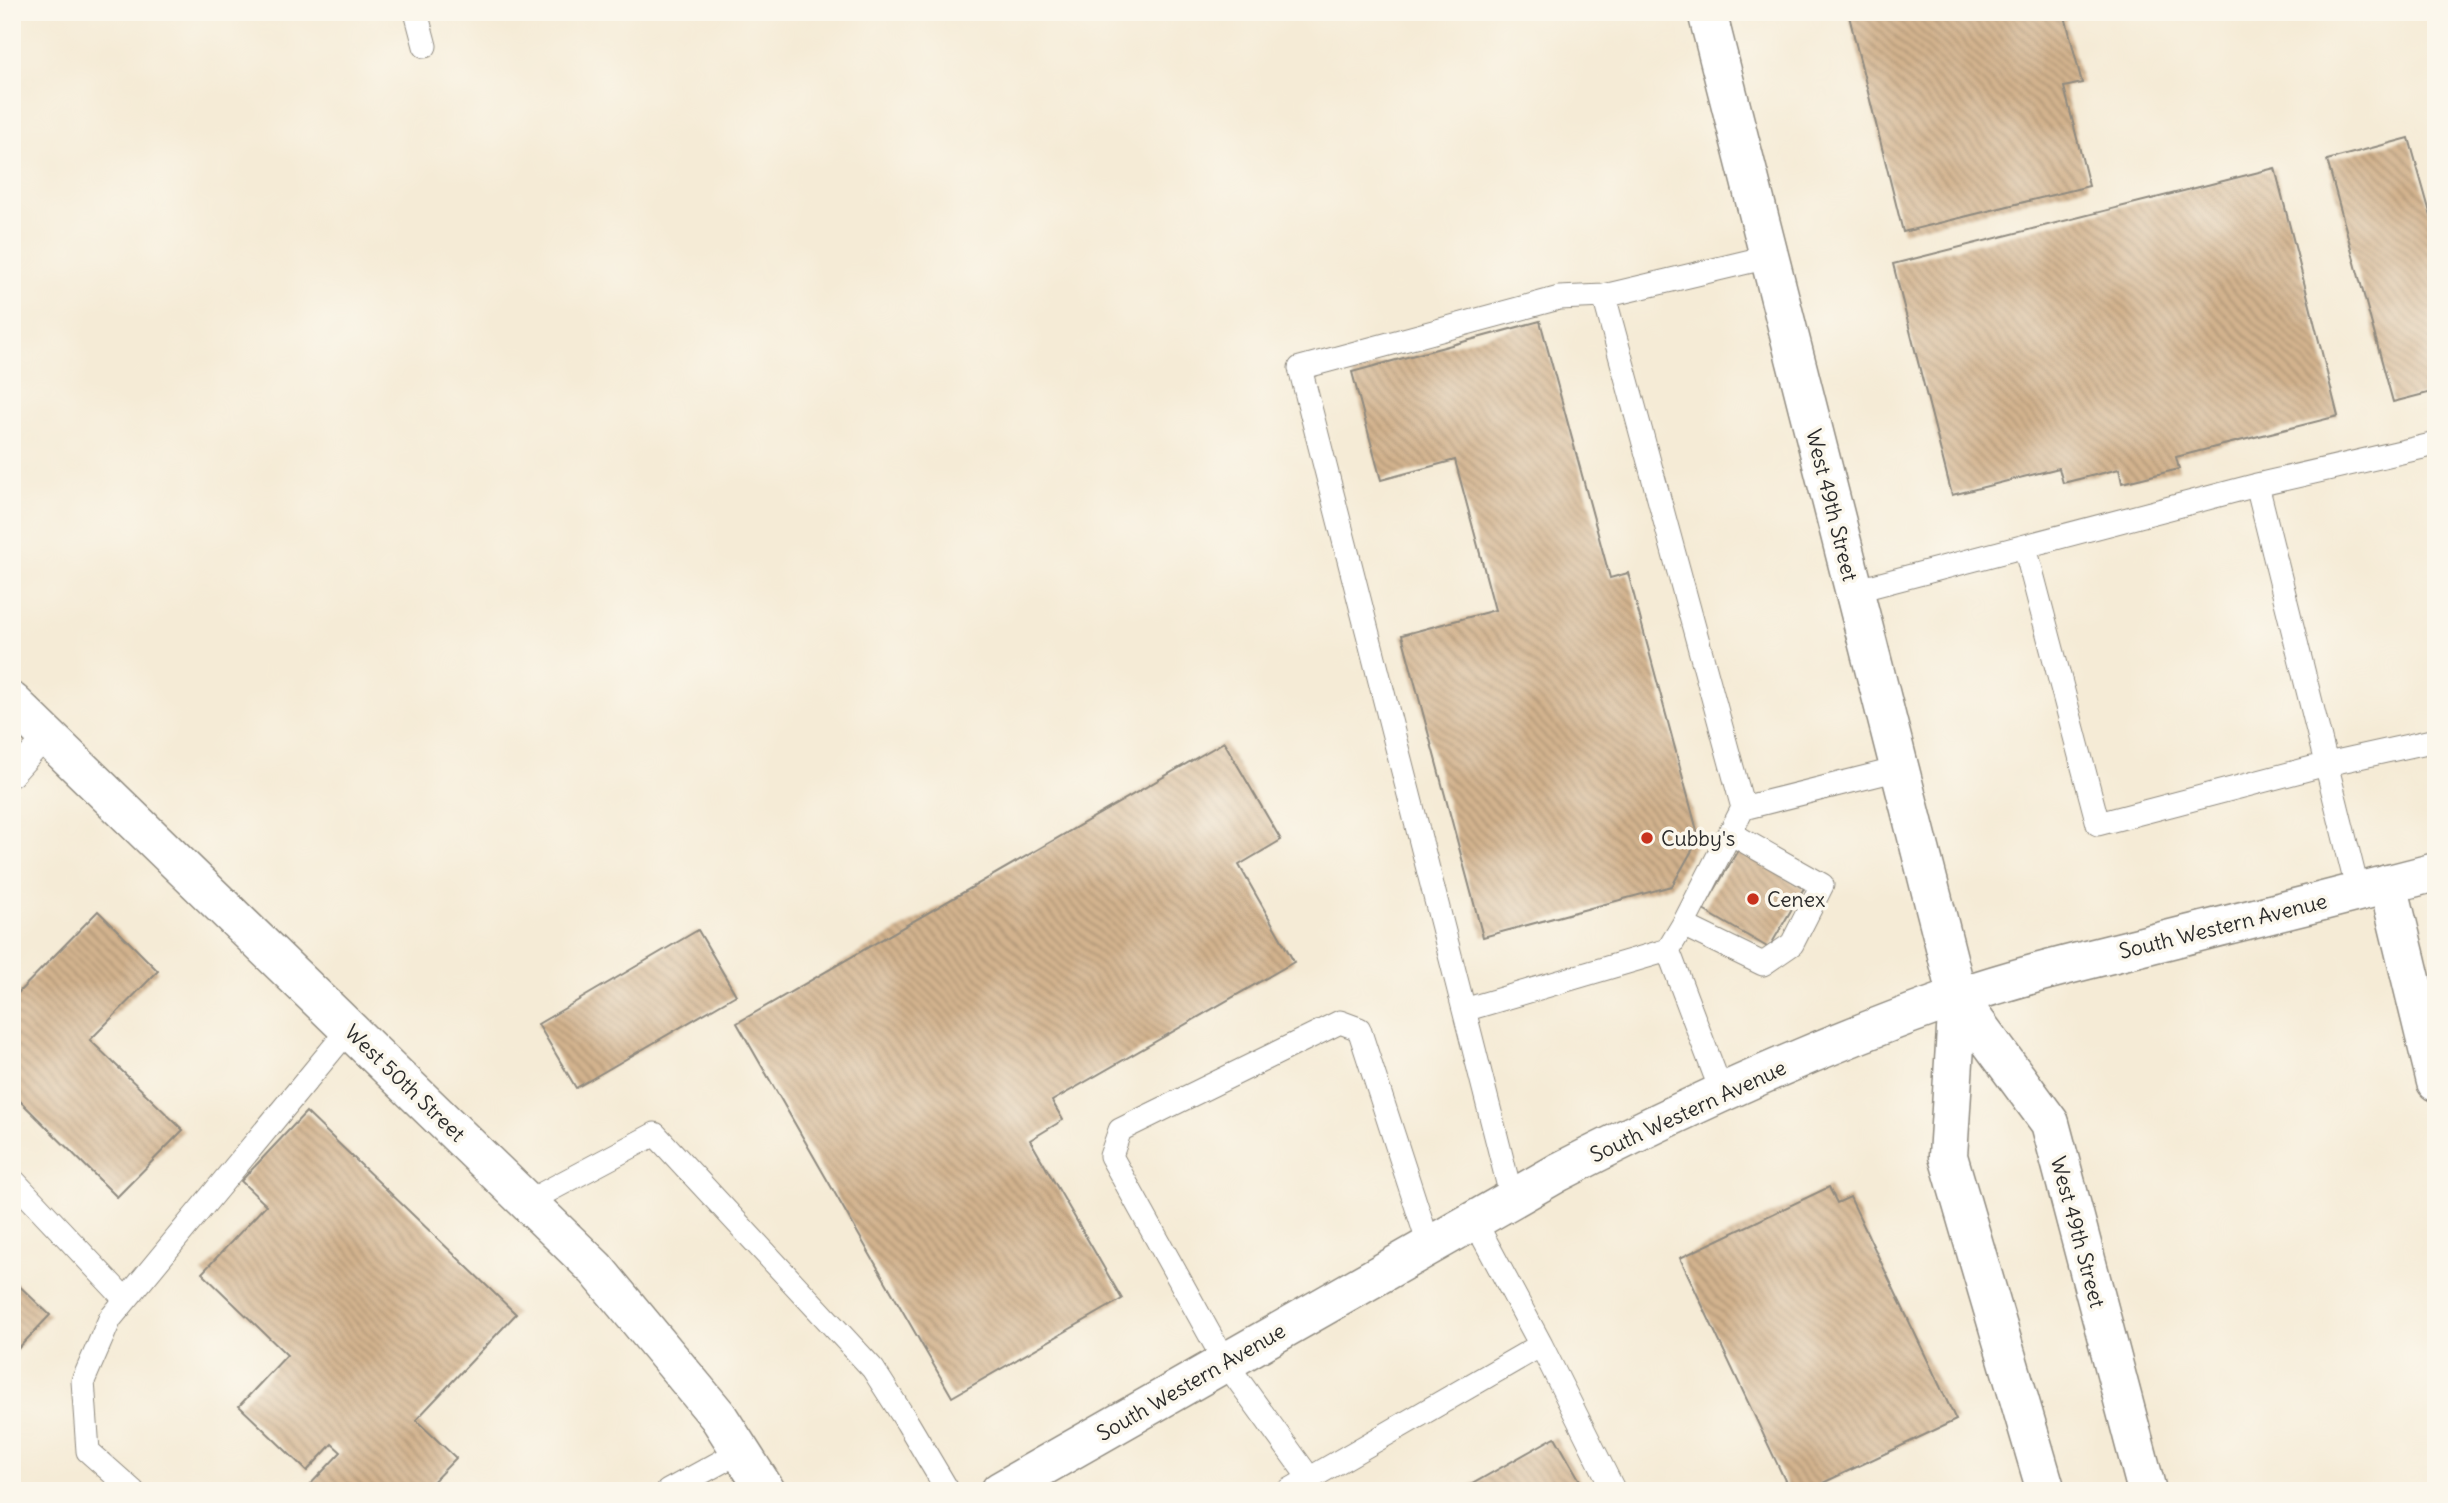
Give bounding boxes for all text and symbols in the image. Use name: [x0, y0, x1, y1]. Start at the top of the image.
street label: West 49th Street: [1800, 426, 1864, 584]
place label: Cubby's: [1661, 825, 1735, 852]
marker: Cubby's: [1639, 830, 1655, 846]
place label: Cenex: [1767, 886, 1825, 913]
street label: South Western Avenue: [2116, 887, 2330, 965]
marker: Cenex: [1745, 891, 1761, 907]
street label: West 50th Street: [339, 1019, 471, 1147]
street label: South Western Avenue: [1586, 1054, 1790, 1168]
street label: West 49th Street: [2045, 1153, 2111, 1311]
street label: South Western Avenue: [1092, 1317, 1290, 1447]

